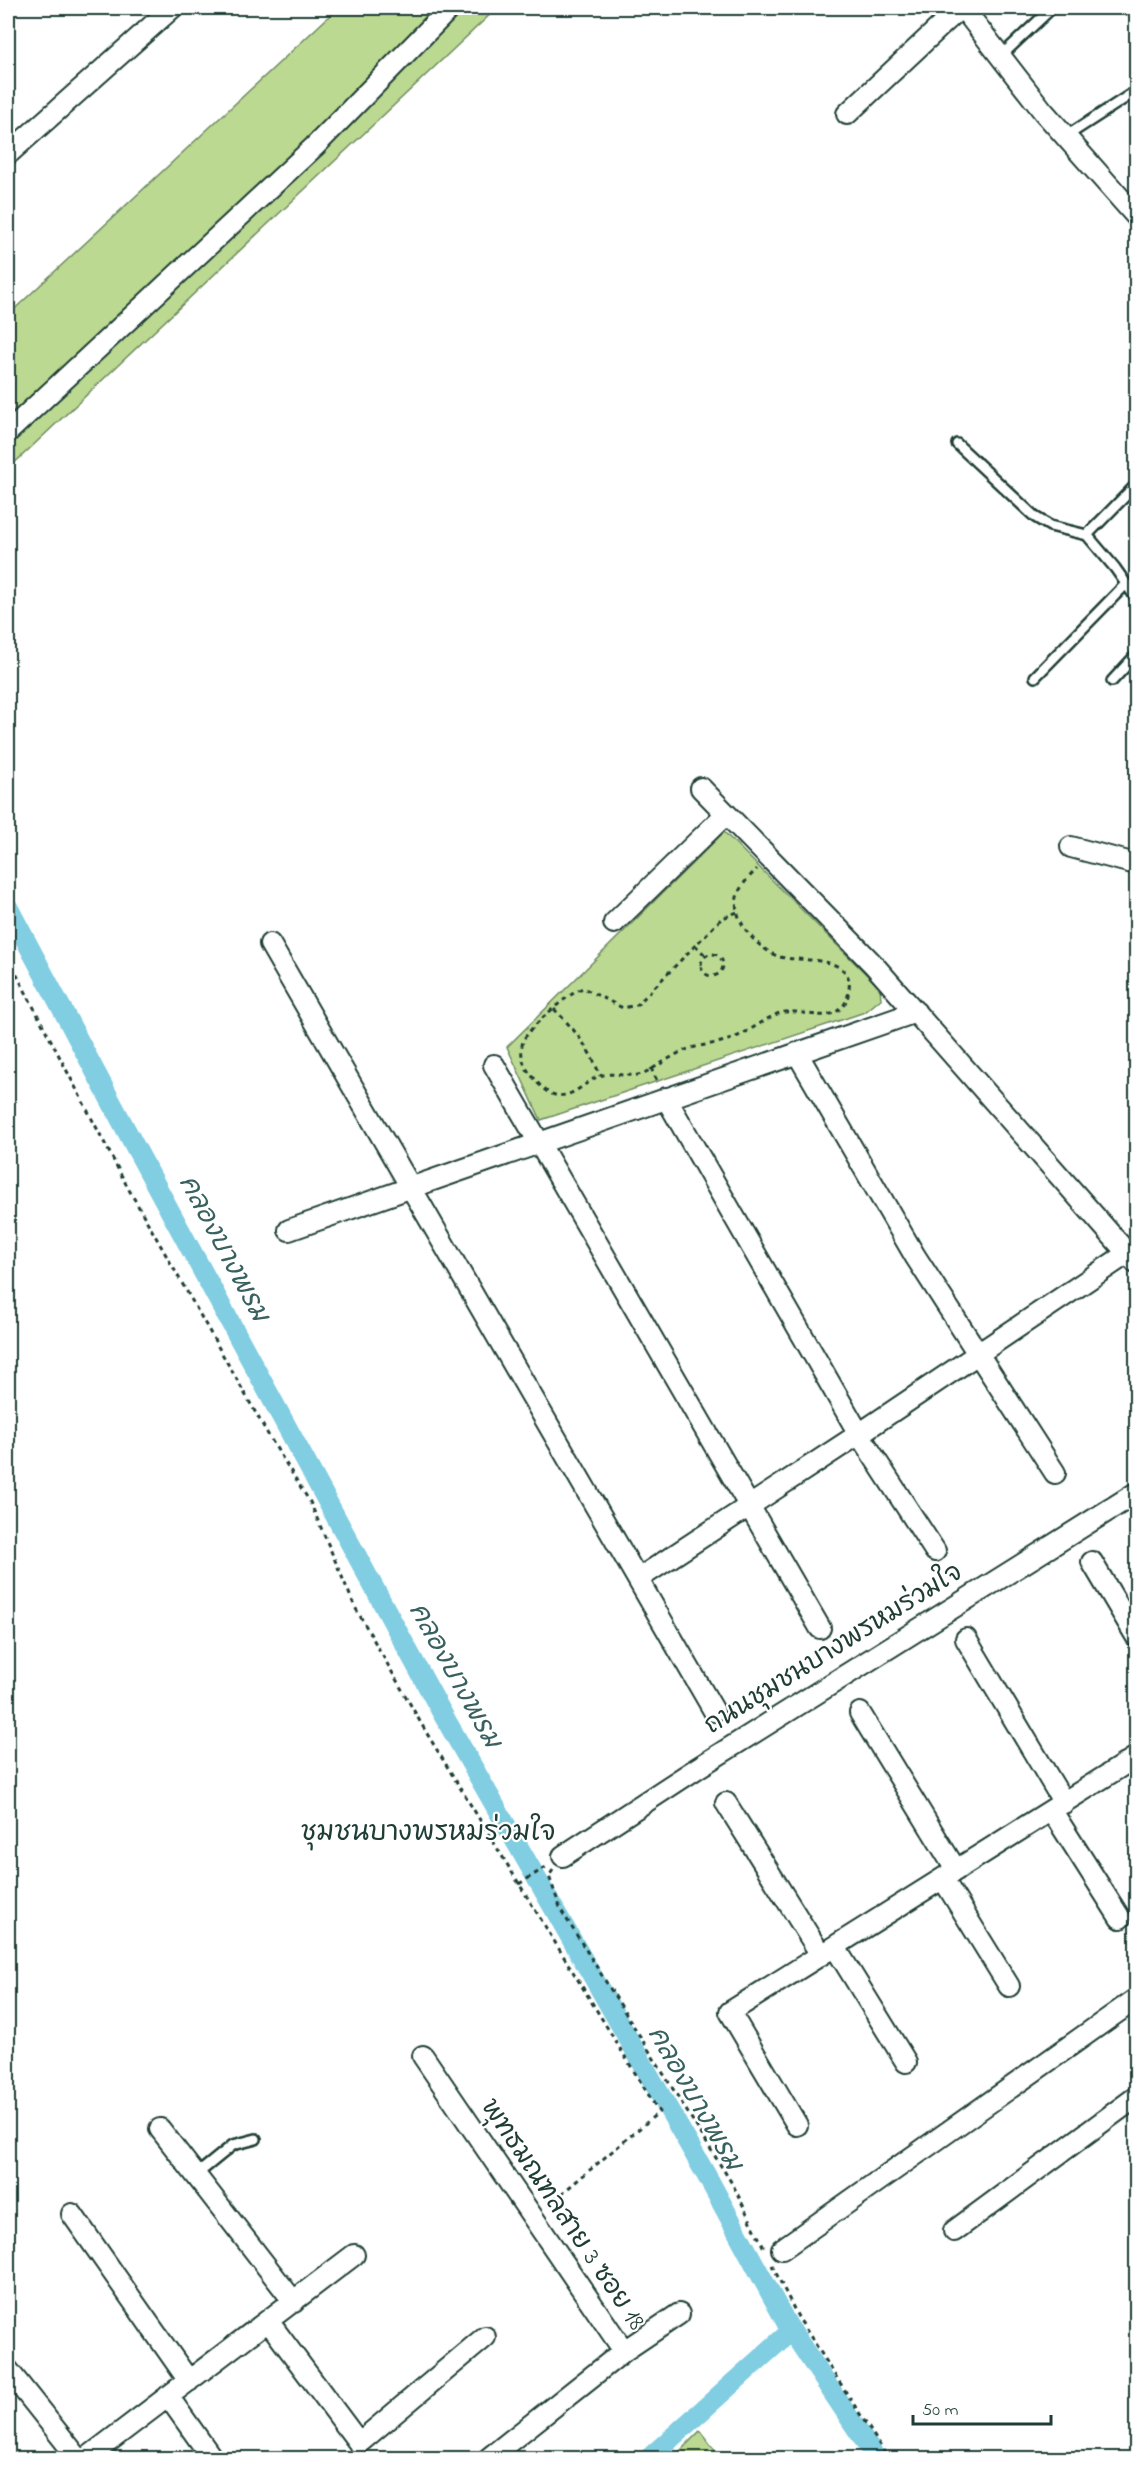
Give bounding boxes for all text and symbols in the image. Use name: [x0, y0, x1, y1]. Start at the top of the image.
water label: คลองบางพรม: [168, 1168, 279, 1331]
street label: ถนนชุมชนบางพรหมร่วมใจ: [698, 1555, 970, 1745]
water label: คลองบางพรม: [398, 1596, 511, 1758]
district label: ชุมชนบางพรหมร่วมใจ: [301, 1813, 555, 1853]
water label: คลองบางพรม: [637, 2019, 752, 2181]
street label: พุทธมณฑลสาย 3 ซอย 18: [470, 2092, 654, 2339]
scale bar: [913, 2388, 1051, 2426]
text: 50 m: [922, 2398, 959, 2424]

